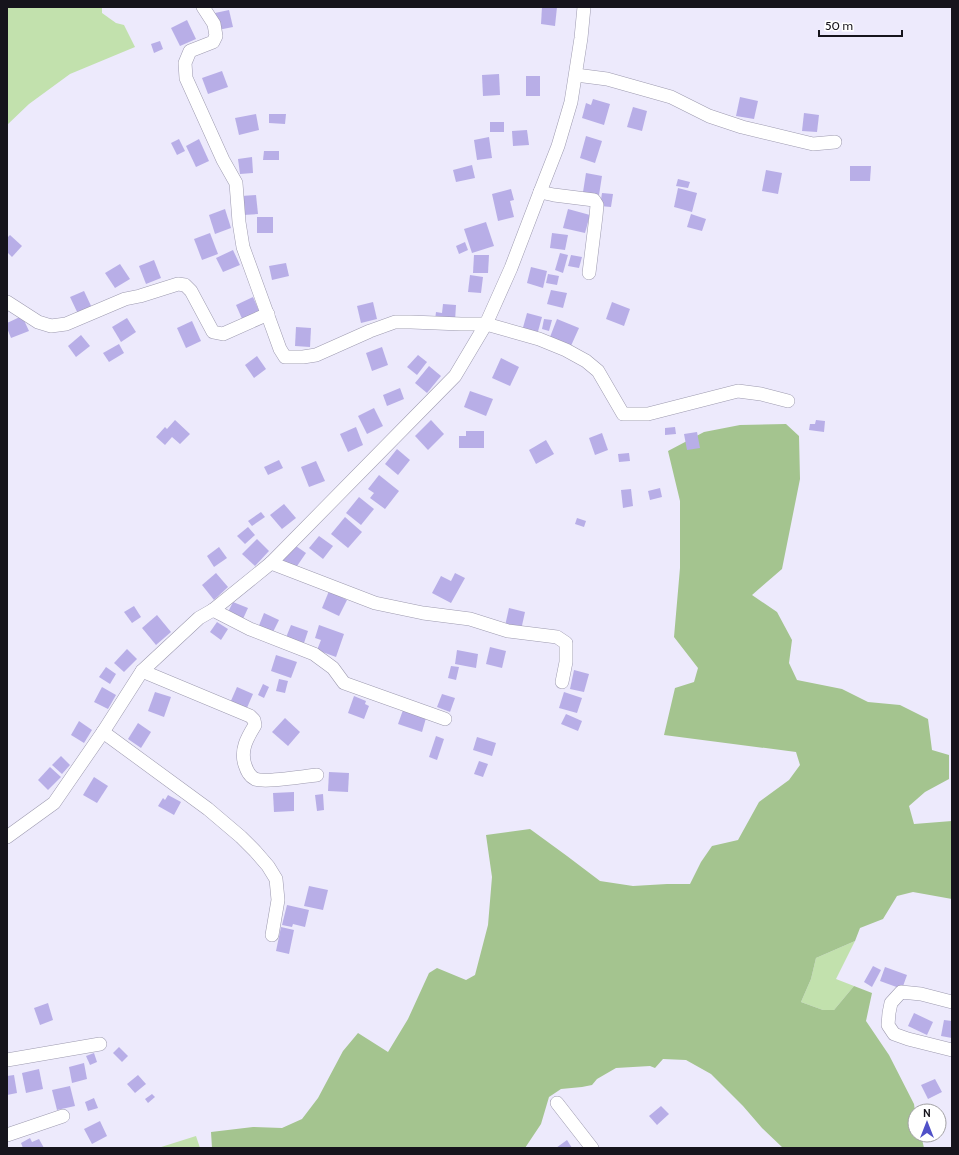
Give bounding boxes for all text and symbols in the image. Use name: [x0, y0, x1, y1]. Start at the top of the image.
scale bar: [819, 12, 902, 38]
text: 50 m: [825, 18, 853, 33]
north arrow: [907, 1103, 947, 1143]
text: N: [923, 1106, 931, 1120]

